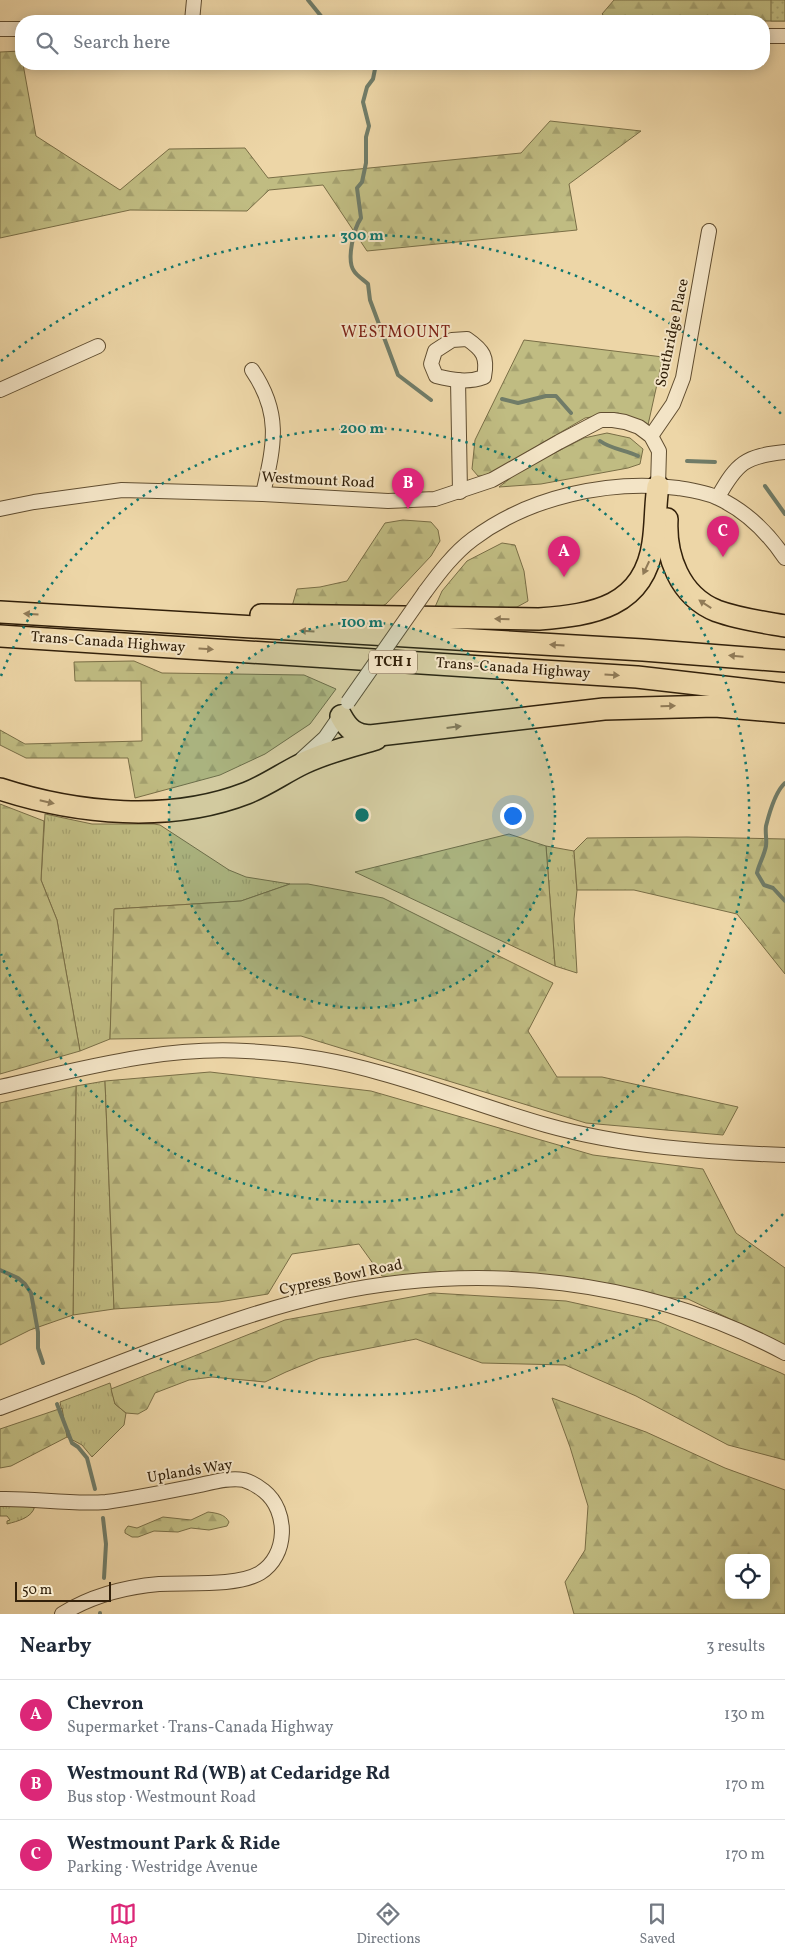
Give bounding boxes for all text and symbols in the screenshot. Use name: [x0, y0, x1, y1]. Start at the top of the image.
search box: [15, 15, 770, 70]
icon: search: [33, 29, 61, 57]
text: Search here: [73, 30, 170, 56]
text: 300 m: [340, 226, 384, 247]
street label: Southridge Place: [651, 277, 695, 389]
district label: WESTMOUNT: [341, 322, 451, 344]
text: 200 m: [340, 419, 384, 440]
street label: Westmount Road: [261, 468, 375, 494]
pin: B: [392, 468, 424, 509]
pin: C: [707, 516, 739, 557]
pin: A: [548, 536, 580, 577]
one-way arrow: [641, 561, 649, 575]
one-way arrow: [698, 599, 712, 608]
one-way arrow: [22, 609, 38, 617]
text: 100 m: [341, 613, 384, 634]
one-way arrow: [494, 614, 510, 622]
one-way arrow: [299, 626, 315, 634]
street label: Trans-Canada Highway: [30, 627, 186, 659]
one-way arrow: [549, 641, 565, 649]
one-way arrow: [198, 646, 214, 654]
road number: TCH 1: [369, 650, 417, 674]
one-way arrow: [728, 652, 744, 660]
street label: Trans-Canada Highway: [435, 653, 591, 685]
one-way arrow: [605, 672, 621, 680]
one-way arrow: [660, 702, 676, 710]
one-way arrow: [446, 723, 462, 731]
one-way arrow: [39, 798, 55, 806]
your location: [500, 803, 526, 829]
centre of rings: [353, 806, 371, 824]
street label: Cypress Bowl Road: [278, 1255, 404, 1301]
street label: Uplands Way: [146, 1455, 234, 1489]
map controls: [725, 1554, 770, 1599]
button: locate: [725, 1554, 770, 1599]
scale bar: [15, 1579, 111, 1602]
text: 50 m: [22, 1581, 52, 1600]
text: Nearby: [20, 1632, 91, 1661]
text: 3 results: [706, 1636, 765, 1658]
text: Chevron: [67, 1691, 144, 1717]
text: A: [30, 1704, 42, 1726]
text: 130 m: [724, 1704, 765, 1726]
text: Supermarket · Trans-Canada Highway: [67, 1717, 333, 1739]
text: Westmount Rd (WB) at Cedaridge Rd: [67, 1761, 390, 1787]
text: B: [31, 1774, 41, 1796]
text: 170 m: [725, 1774, 765, 1796]
text: Bus stop · Westmount Road: [67, 1787, 256, 1809]
text: Westmount Park & Ride: [67, 1831, 280, 1857]
text: C: [31, 1844, 41, 1866]
text: 170 m: [725, 1844, 765, 1866]
text: Parking · Westridge Avenue: [67, 1857, 258, 1879]
tab: Map: [109, 1900, 137, 1949]
tab: Directions: [356, 1900, 421, 1949]
tab: Saved: [639, 1900, 676, 1949]

